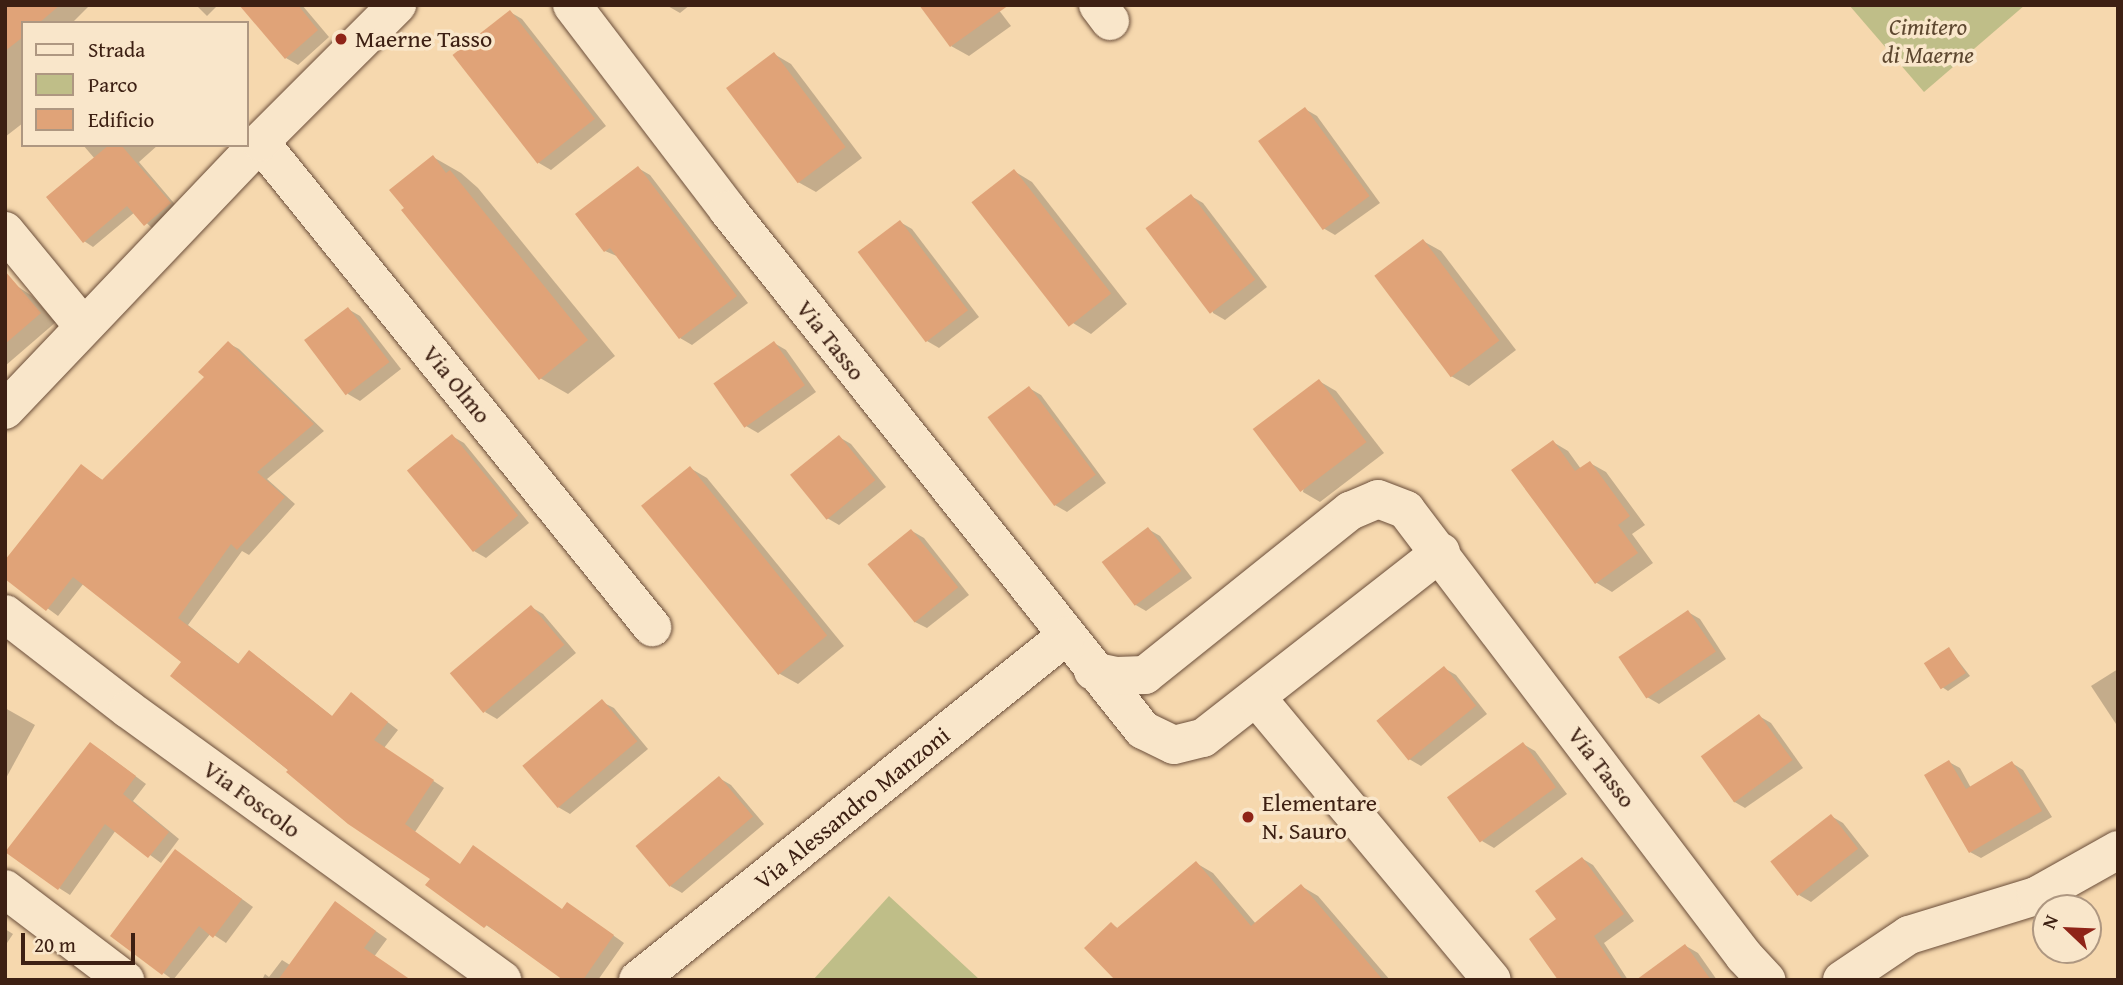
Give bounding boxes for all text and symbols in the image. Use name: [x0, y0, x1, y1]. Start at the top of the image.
park label: Cimitero di Maerne: [1882, 13, 1974, 69]
legend: [21, 21, 248, 147]
place label: Maerne Tasso: [355, 25, 492, 53]
marker: Maerne Tasso: [333, 31, 349, 47]
text: Strada: [88, 34, 145, 65]
text: Parco: [88, 69, 138, 100]
text: Edificio: [88, 104, 154, 135]
street label: Via Tasso: [791, 294, 871, 386]
street label: Via Olmo: [417, 339, 497, 429]
street label: Via Alessandro Manzoni: [749, 720, 955, 896]
street label: Via Tasso: [1562, 721, 1642, 813]
street label: Via Foscolo: [198, 754, 306, 844]
place label: Elementare N. Sauro: [1262, 789, 1377, 845]
marker: Elementare N. Sauro: [1240, 809, 1256, 825]
north arrow: [2032, 894, 2102, 964]
text: N: [2034, 910, 2065, 933]
scale bar: [24, 918, 138, 962]
text: 20 m: [34, 929, 76, 960]

